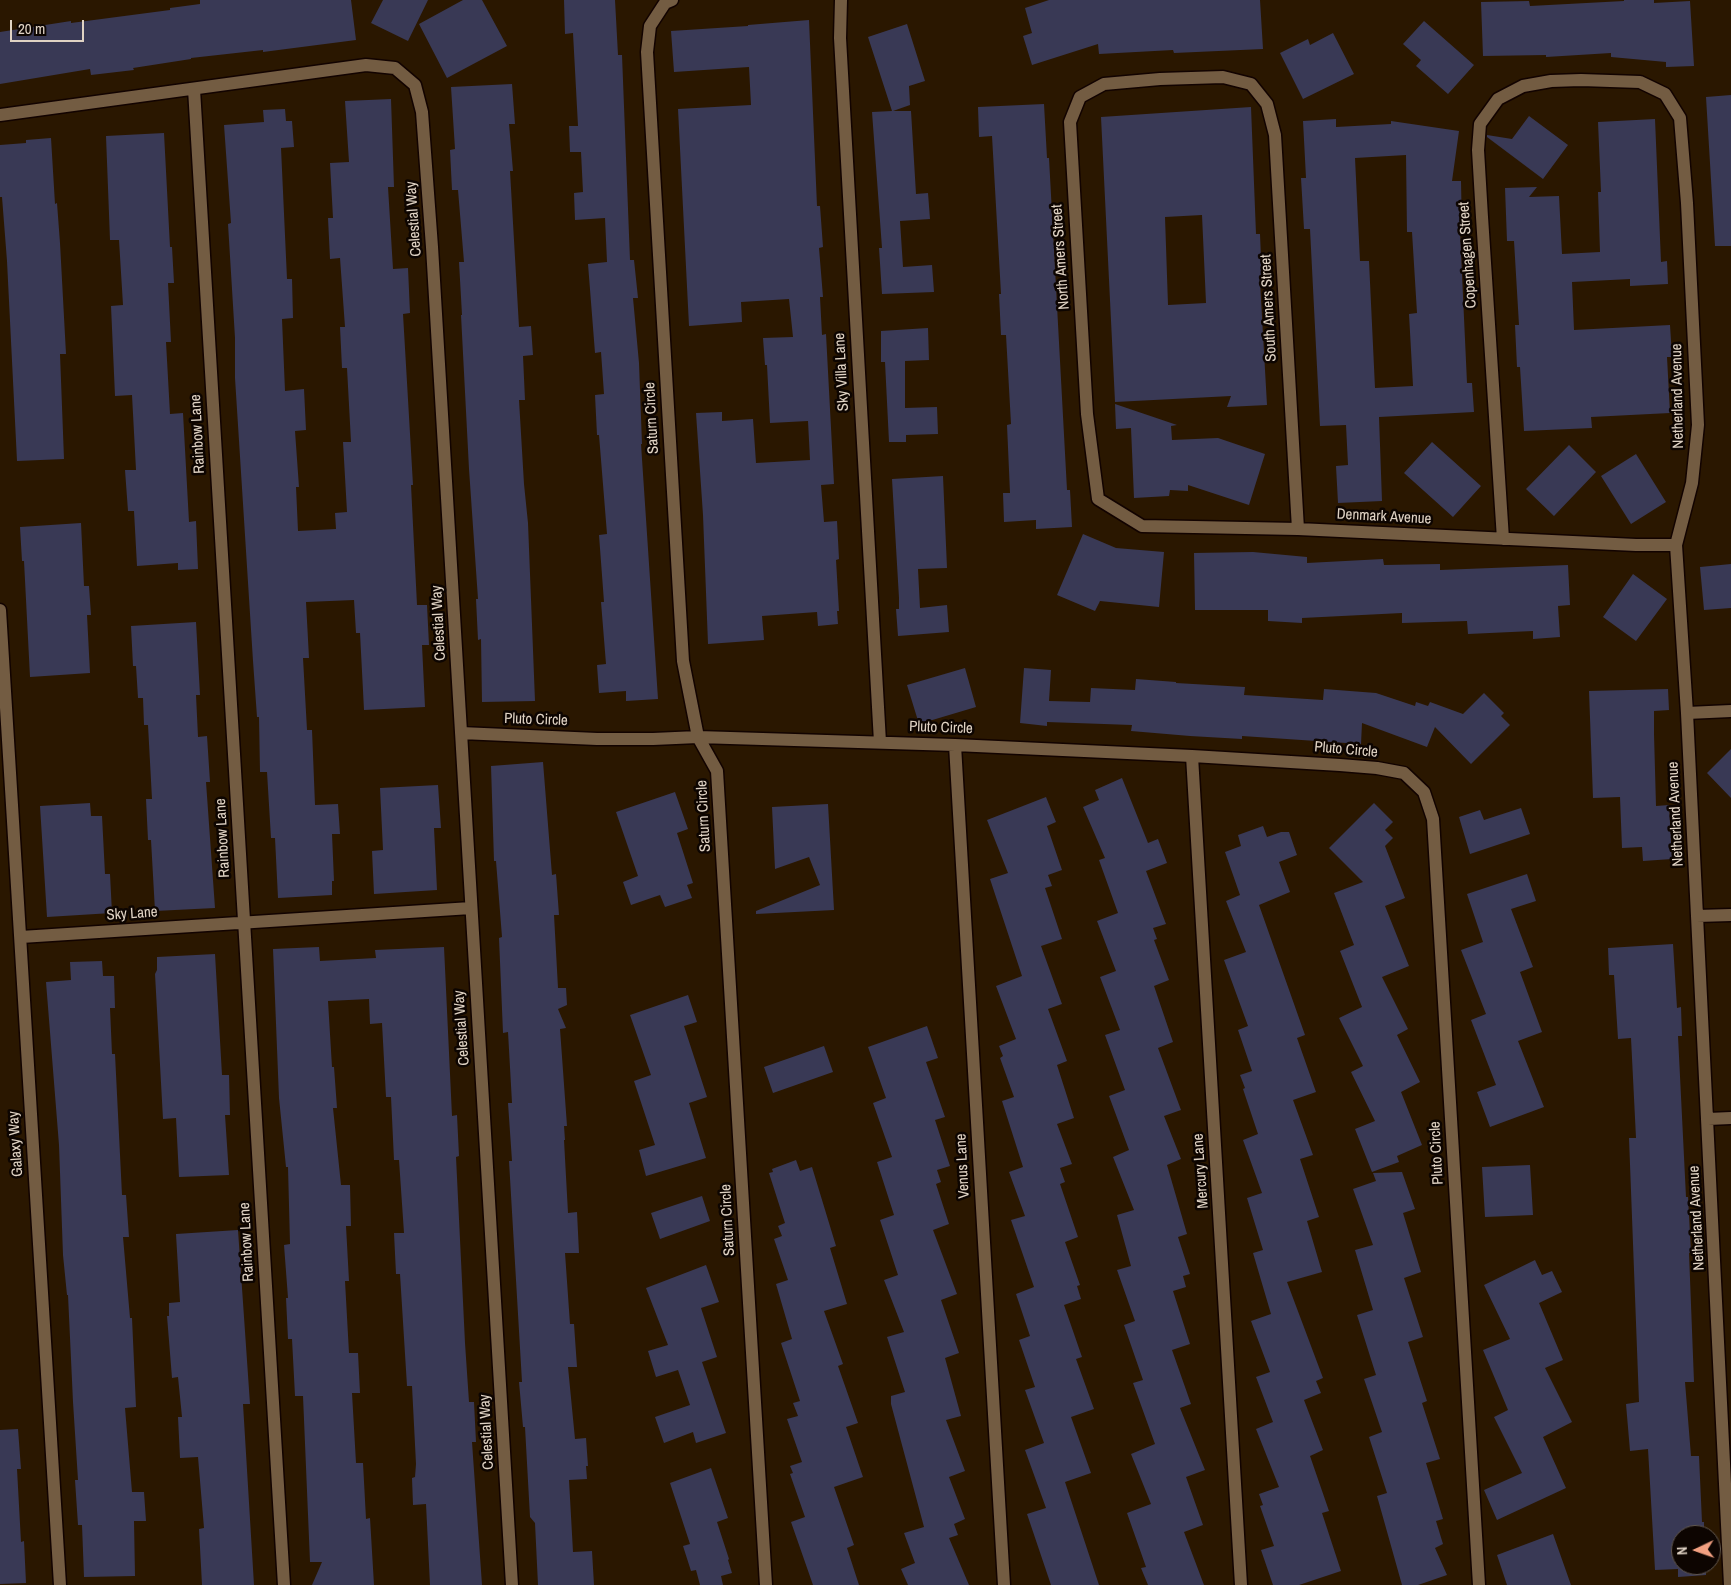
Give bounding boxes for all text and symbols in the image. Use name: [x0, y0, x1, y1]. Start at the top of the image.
scale bar: [12, 10, 86, 42]
text: 20 m: [18, 18, 45, 39]
street label: Celestial Way: [402, 181, 426, 257]
street label: Copenhagen Street: [1455, 201, 1481, 309]
street label: North Amers Street: [1048, 204, 1074, 310]
street label: South Amers Street: [1257, 254, 1281, 362]
street label: Sky Villa Lane: [831, 332, 853, 412]
street label: Netherland Avenue: [1668, 343, 1688, 449]
street label: Saturn Circle: [641, 382, 663, 454]
street label: Rainbow Lane: [187, 394, 209, 474]
street label: Denmark Avenue: [1336, 506, 1432, 528]
street label: Celestial Way: [428, 585, 450, 661]
street label: Pluto Circle: [504, 710, 568, 730]
street label: Pluto Circle: [909, 718, 973, 738]
street label: Pluto Circle: [1314, 738, 1378, 762]
street label: Netherland Avenue: [1664, 761, 1688, 867]
street label: Saturn Circle: [693, 780, 715, 852]
street label: Rainbow Lane: [212, 798, 234, 878]
street label: Sky Lane: [106, 903, 158, 925]
street label: Celestial Way: [450, 990, 474, 1066]
street label: Galaxy Way: [5, 1111, 27, 1177]
street label: Pluto Circle: [1426, 1121, 1448, 1185]
street label: Venus Lane: [952, 1133, 974, 1199]
street label: Mercury Lane: [1189, 1133, 1213, 1209]
street label: Netherland Avenue: [1685, 1165, 1709, 1271]
street label: Saturn Circle: [717, 1184, 739, 1256]
street label: Rainbow Lane: [236, 1202, 258, 1282]
street label: Celestial Way: [476, 1394, 498, 1470]
north arrow: [1671, 1525, 1721, 1575]
text: N: [1673, 1546, 1691, 1555]

